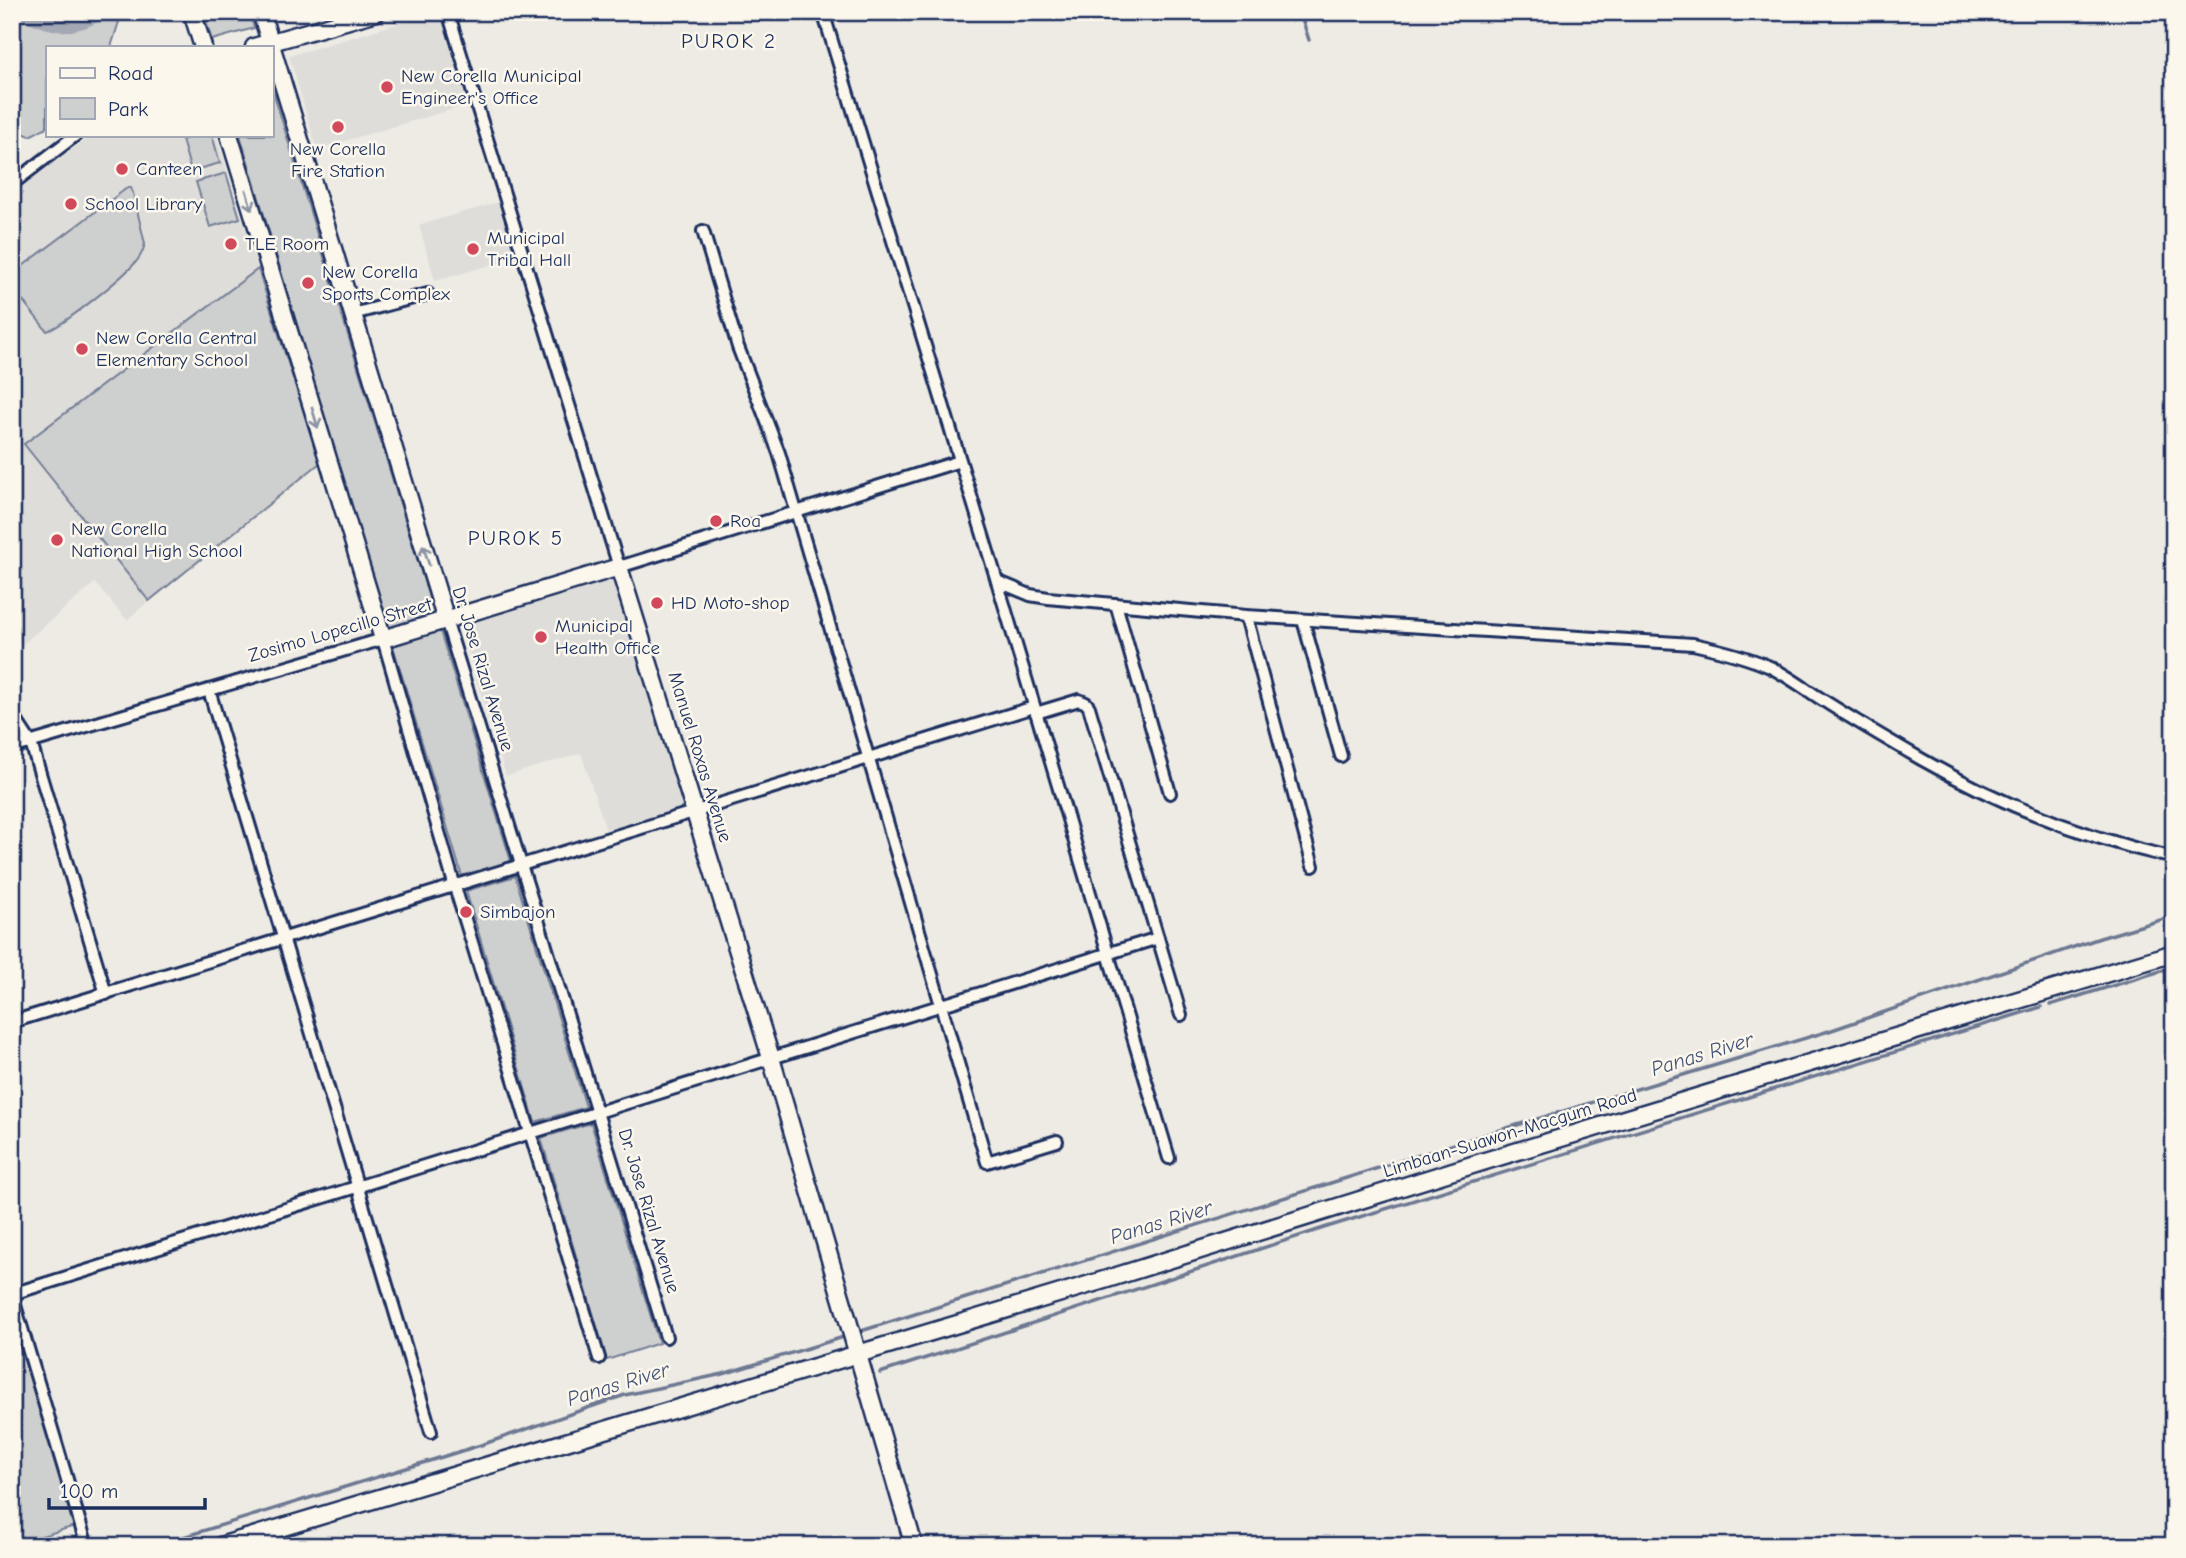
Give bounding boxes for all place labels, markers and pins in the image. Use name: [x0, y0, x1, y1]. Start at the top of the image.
place label: New Corella Municipal Engineer's Office: [401, 65, 582, 109]
marker: New Corella Municipal Engineer's Office: [379, 79, 395, 95]
marker: New Corella Fire Station: [330, 119, 346, 135]
place label: New Corella Fire Station: [290, 138, 386, 182]
place label: Canteen: [136, 158, 202, 180]
marker: Canteen: [114, 161, 130, 177]
place label: School Library: [85, 193, 203, 215]
marker: School Library: [63, 196, 79, 212]
place label: Municipal Tribal Hall: [487, 227, 571, 271]
place label: TLE Room: [245, 233, 329, 255]
marker: TLE Room: [223, 236, 239, 252]
marker: Municipal Tribal Hall: [465, 241, 481, 257]
place label: New Corella Sports Complex: [322, 261, 451, 305]
marker: New Corella Sports Complex: [300, 275, 316, 291]
place label: New Corella Central Elementary School: [96, 327, 257, 371]
marker: New Corella Central Elementary School: [74, 341, 90, 357]
place label: Roa: [730, 510, 761, 532]
marker: Roa: [708, 513, 724, 529]
place label: New Corella National High School: [71, 518, 243, 562]
marker: New Corella National High School: [49, 532, 65, 548]
place label: HD Moto-shop: [671, 592, 790, 614]
marker: HD Moto-shop: [649, 595, 665, 611]
place label: Municipal Health Office: [555, 615, 660, 659]
marker: Municipal Health Office: [533, 629, 549, 645]
place label: Simbajon: [480, 901, 556, 923]
marker: Simbajon: [458, 904, 474, 920]

